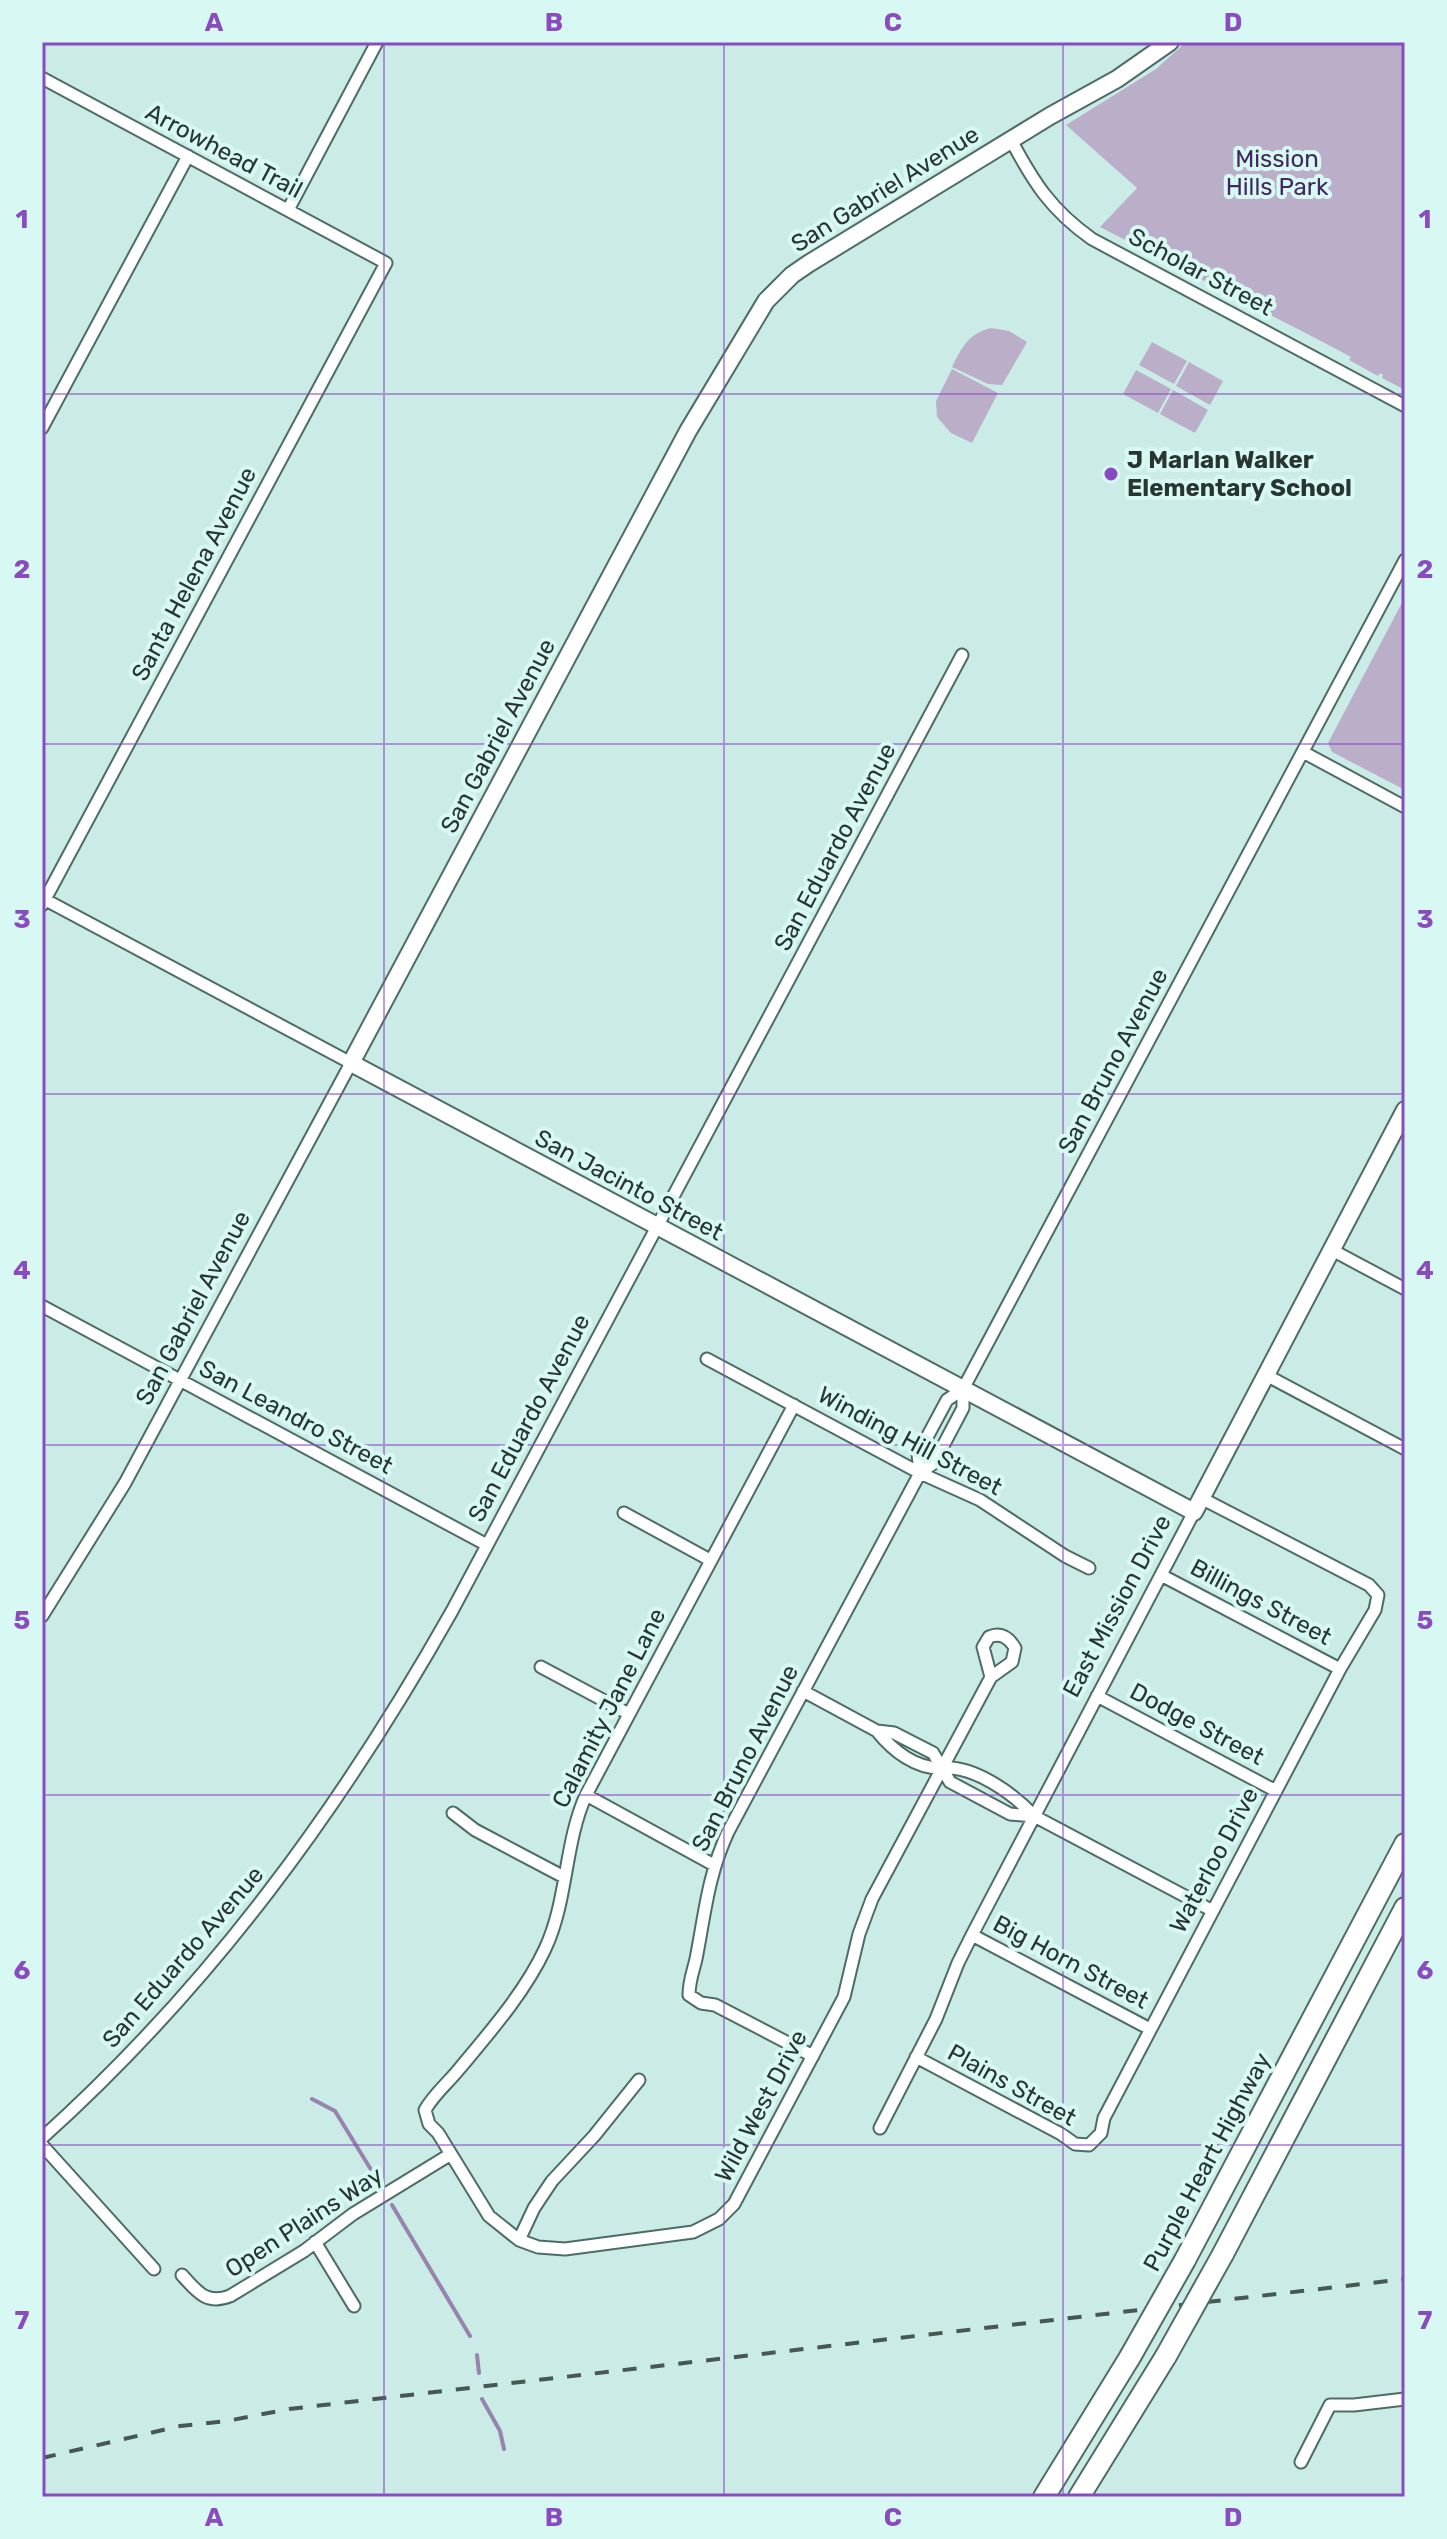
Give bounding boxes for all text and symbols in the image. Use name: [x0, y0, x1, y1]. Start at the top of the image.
text: A: [205, 7, 224, 38]
text: B: [545, 7, 563, 38]
text: C: [884, 7, 902, 38]
text: D: [1224, 7, 1242, 38]
street label: Arrowhead Trail: [141, 98, 307, 204]
street label: San Gabriel Avenue: [786, 120, 984, 258]
park label: Mission Hills Park: [1226, 145, 1329, 201]
text: 1: [16, 204, 28, 235]
text: 1: [1419, 204, 1431, 235]
street label: Scholar Street: [1124, 222, 1278, 322]
place label: J Marlan Walker Elementary School: [1127, 446, 1352, 502]
street label: Santa Helena Avenue: [126, 462, 262, 686]
marker: J Marlan Walker Elementary School: [1102, 465, 1120, 483]
text: 2: [14, 554, 30, 585]
text: 2: [1417, 554, 1433, 585]
street label: San Gabriel Avenue: [435, 634, 561, 838]
street label: San Eduardo Avenue: [768, 738, 902, 956]
text: 3: [13, 904, 31, 935]
text: 3: [1416, 904, 1434, 935]
street label: San Bruno Avenue: [1052, 964, 1174, 1158]
street label: San Jacinto Street: [530, 1124, 728, 1246]
street label: San Gabriel Avenue: [130, 1206, 256, 1410]
text: 4: [13, 1255, 31, 1286]
text: 4: [1416, 1255, 1434, 1286]
street label: San Eduardo Avenue: [462, 1309, 596, 1527]
street label: San Leandro Street: [194, 1354, 398, 1480]
street label: Winding Hill Street: [813, 1381, 1007, 1501]
street label: East Mission Drive: [1057, 1510, 1177, 1702]
street label: Billings Street: [1186, 1553, 1336, 1651]
street label: Calamity Jane Lane: [547, 1603, 671, 1813]
text: 5: [14, 1605, 30, 1636]
text: 5: [1417, 1605, 1433, 1636]
street label: San Bruno Avenue: [686, 1660, 804, 1856]
street label: Dodge Street: [1125, 1677, 1269, 1771]
street label: Waterloo Drive: [1164, 1782, 1264, 1938]
street label: San Eduardo Avenue: [97, 1861, 269, 2053]
street label: Big Horn Street: [989, 1909, 1153, 2015]
text: 6: [14, 1955, 31, 1986]
text: 6: [1417, 1955, 1434, 1986]
street label: Wild West Drive: [709, 2025, 813, 2187]
street label: Plains Street: [943, 2038, 1081, 2132]
street label: Purple Heart Highway: [1137, 2048, 1277, 2276]
street label: Open Plains Way: [220, 2161, 388, 2283]
text: 7: [15, 2305, 30, 2336]
text: 7: [1418, 2305, 1433, 2336]
text: A: [205, 2502, 224, 2533]
text: B: [545, 2502, 563, 2533]
text: C: [884, 2502, 902, 2533]
text: D: [1224, 2502, 1242, 2533]

